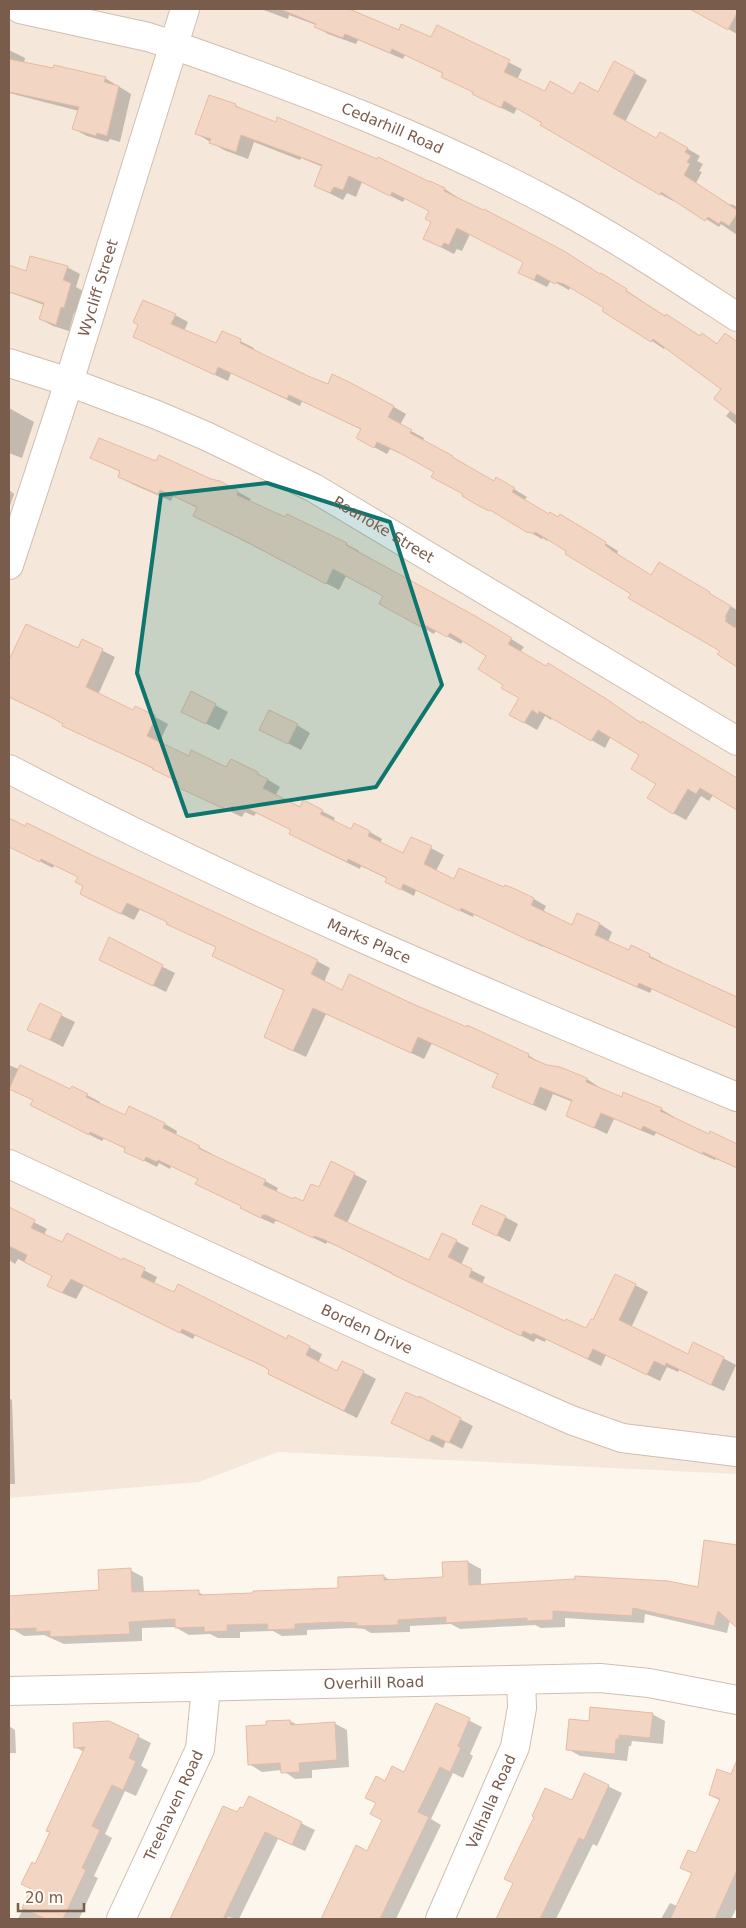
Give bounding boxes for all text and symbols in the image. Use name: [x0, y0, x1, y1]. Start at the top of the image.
street label: Cedarhill Road: [339, 99, 446, 158]
street label: Wycliff Street: [75, 237, 122, 339]
street label: Roanoke Street: [330, 492, 437, 567]
street label: Marks Place: [324, 915, 413, 967]
street label: Borden Drive: [318, 1301, 415, 1358]
street label: Overhill Road: [324, 1673, 424, 1693]
street label: Treehaven Road: [140, 1747, 207, 1865]
street label: Valhalla Road: [463, 1752, 520, 1852]
scale bar: [18, 1880, 84, 1912]
text: 20 m: [25, 1889, 63, 1907]

